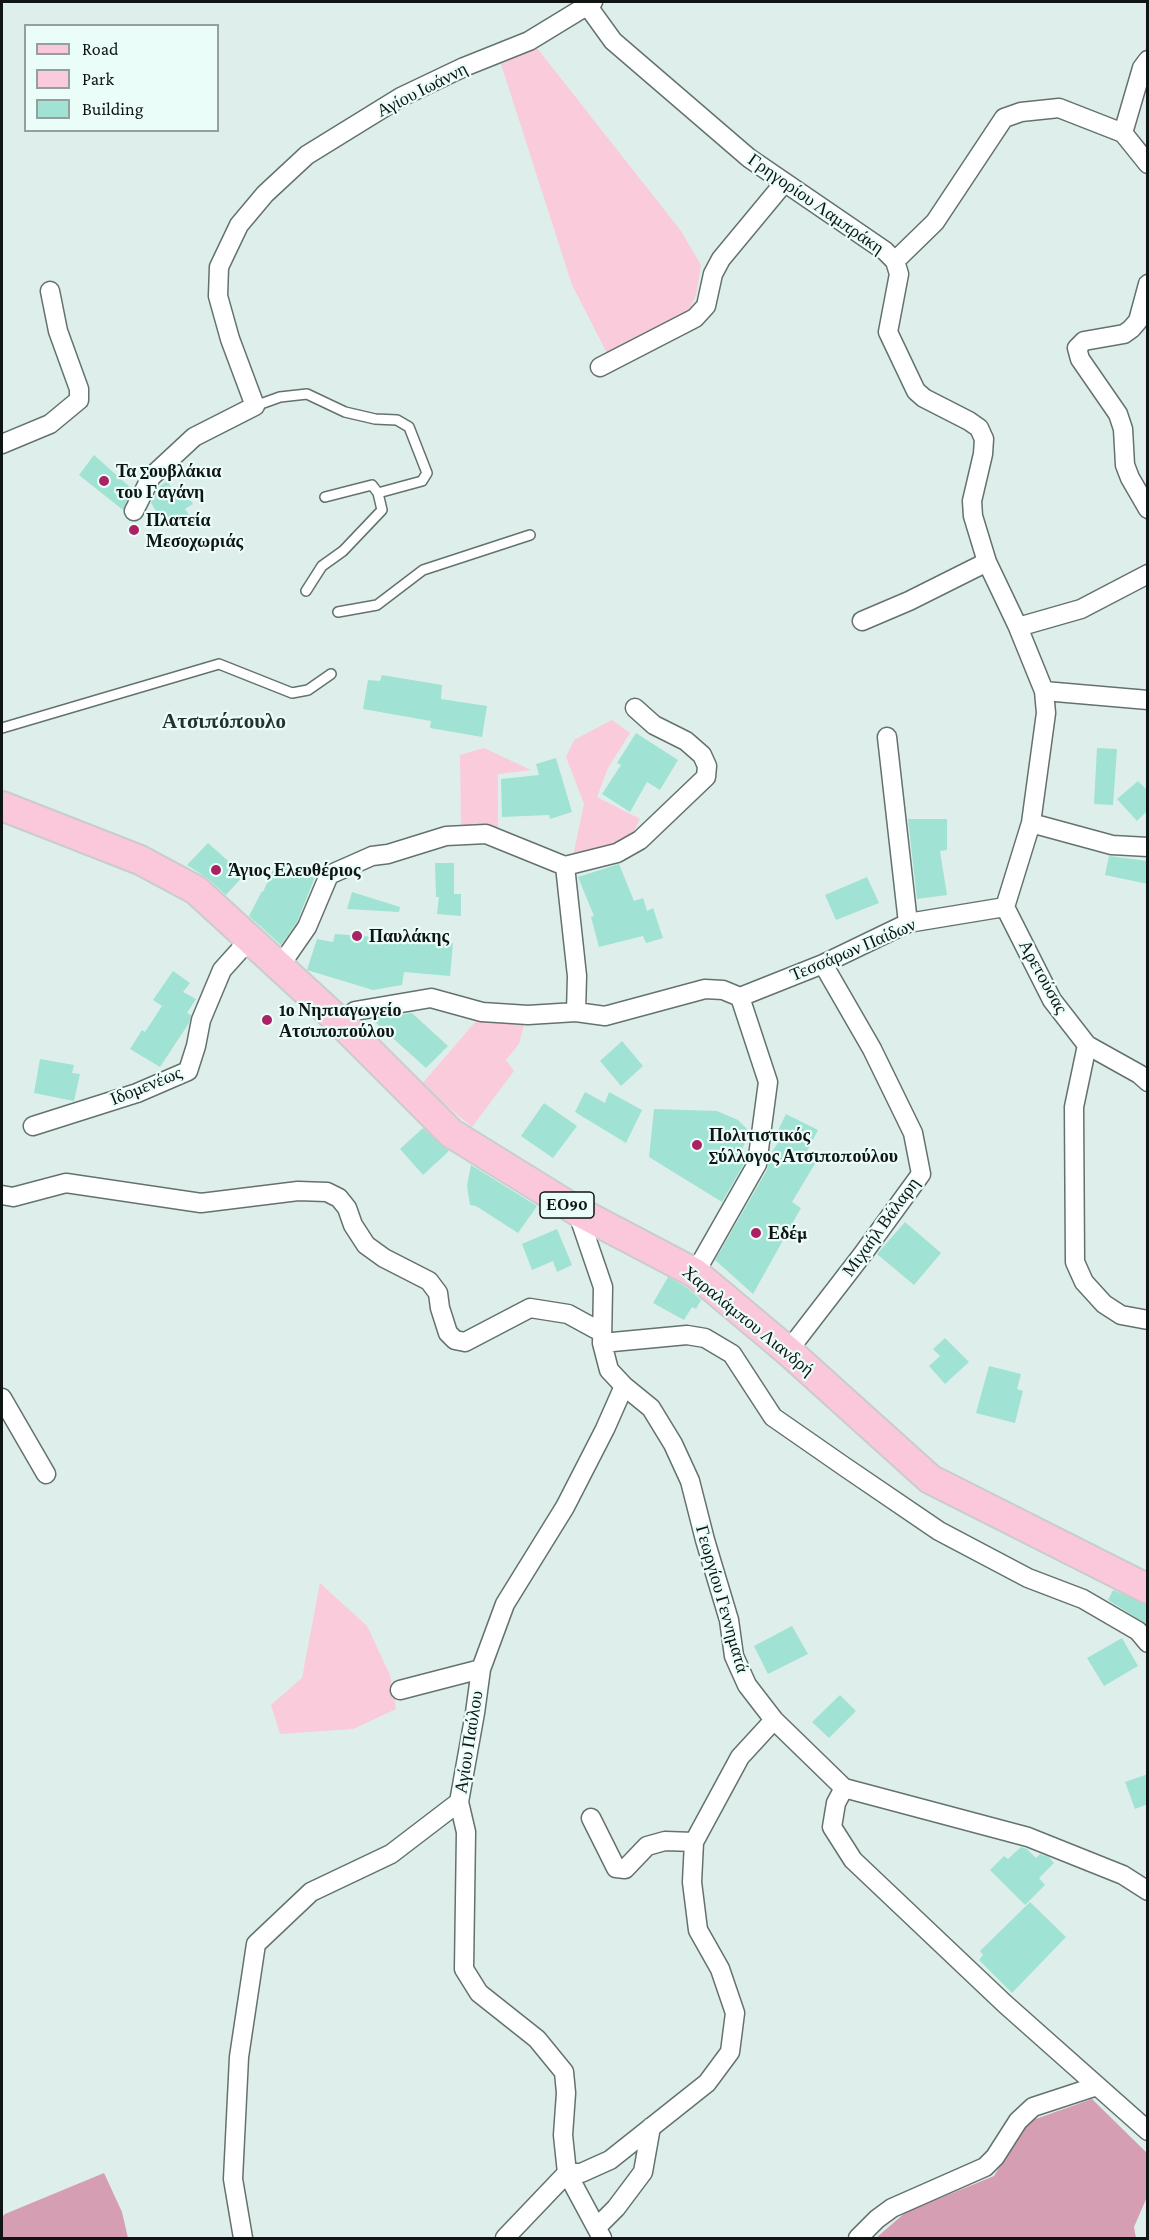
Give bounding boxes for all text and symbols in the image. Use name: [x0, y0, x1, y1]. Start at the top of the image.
legend: [24, 24, 219, 132]
text: Road: [82, 39, 119, 59]
street label: Αγίου Ιωάννη: [373, 58, 471, 122]
text: Park: [82, 69, 114, 89]
text: Building: [82, 99, 143, 119]
street label: Γρηγορίου Λαμπράκη: [744, 149, 888, 259]
place label: Τα Σουβλάκια του Γαγάνη: [116, 460, 221, 502]
marker: Τα Σουβλάκια του Γαγάνη: [97, 474, 111, 488]
place label: Πλατεία Μεσοχωριάς: [146, 509, 243, 552]
marker: Πλατεία Μεσοχωριάς: [127, 523, 141, 537]
district label: Ατσιπόπουλο: [162, 709, 286, 735]
place label: Άγιος Ελευθέριος: [228, 859, 361, 881]
marker: Άγιος Ελευθέριος: [209, 863, 223, 877]
street label: Τεσσάρων Παίδων: [787, 914, 919, 986]
place label: Παυλάκης: [369, 925, 449, 947]
marker: Παυλάκης: [350, 929, 364, 943]
street label: Αρετούσας: [1014, 936, 1072, 1018]
place label: 1ο Νηπιαγωγείο Ατσιποπούλου: [279, 999, 401, 1042]
marker: 1ο Νηπιαγωγείο Ατσιποπούλου: [260, 1013, 274, 1027]
street label: Ιδομενέως: [107, 1062, 185, 1110]
place label: Πολιτιστικός Σύλλογος Ατσιποπούλου: [709, 1124, 898, 1166]
marker: Πολιτιστικός Σύλλογος Ατσιποπούλου: [690, 1138, 704, 1152]
street label: Μιχαήλ Βάλαρη: [838, 1173, 924, 1281]
road number: ΕΟ90: [540, 1192, 594, 1218]
place label: Εδέμ: [768, 1222, 807, 1244]
marker: Εδέμ: [749, 1226, 763, 1240]
street label: Χαραλάμπου Λιανδρή: [678, 1261, 818, 1381]
street label: Γεωργίου Γεννηματά: [691, 1523, 753, 1675]
street label: Αγίου Παύλου: [450, 1689, 488, 1795]

